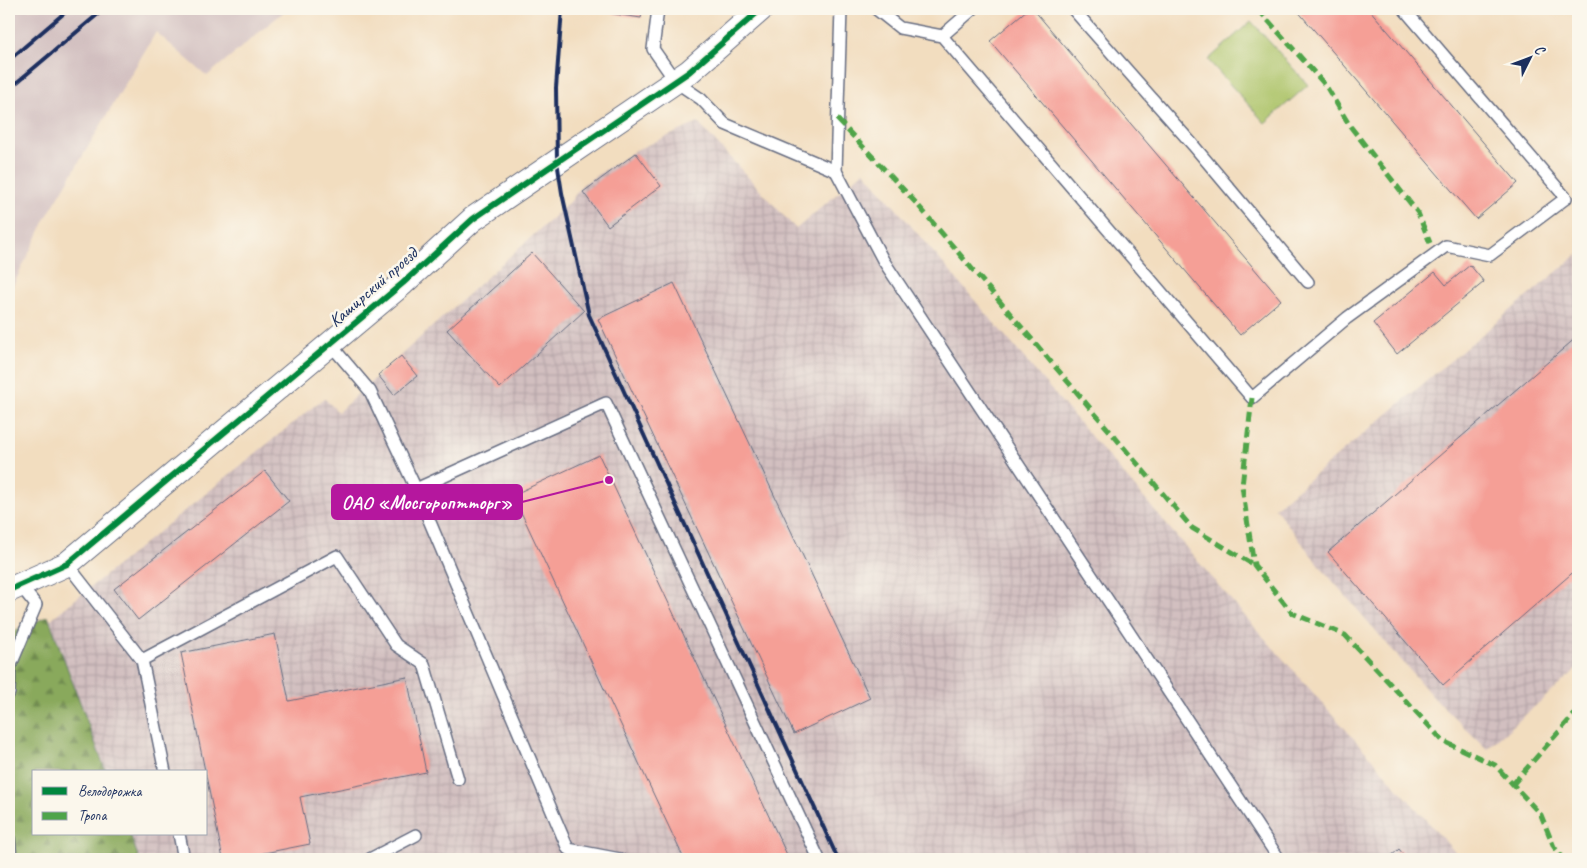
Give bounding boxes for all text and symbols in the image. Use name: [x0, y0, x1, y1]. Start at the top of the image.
north arrow: [1504, 32, 1554, 82]
text: С: [1531, 41, 1549, 59]
street label: Каширский проезд: [324, 241, 423, 332]
callout: ОАО «Мосгороптторг»: [332, 485, 522, 519]
text: ОАО «Мосгороптторг»: [342, 491, 513, 515]
legend: [32, 770, 208, 836]
text: Велодорожка: [78, 782, 142, 801]
text: Тропа: [78, 806, 107, 825]

